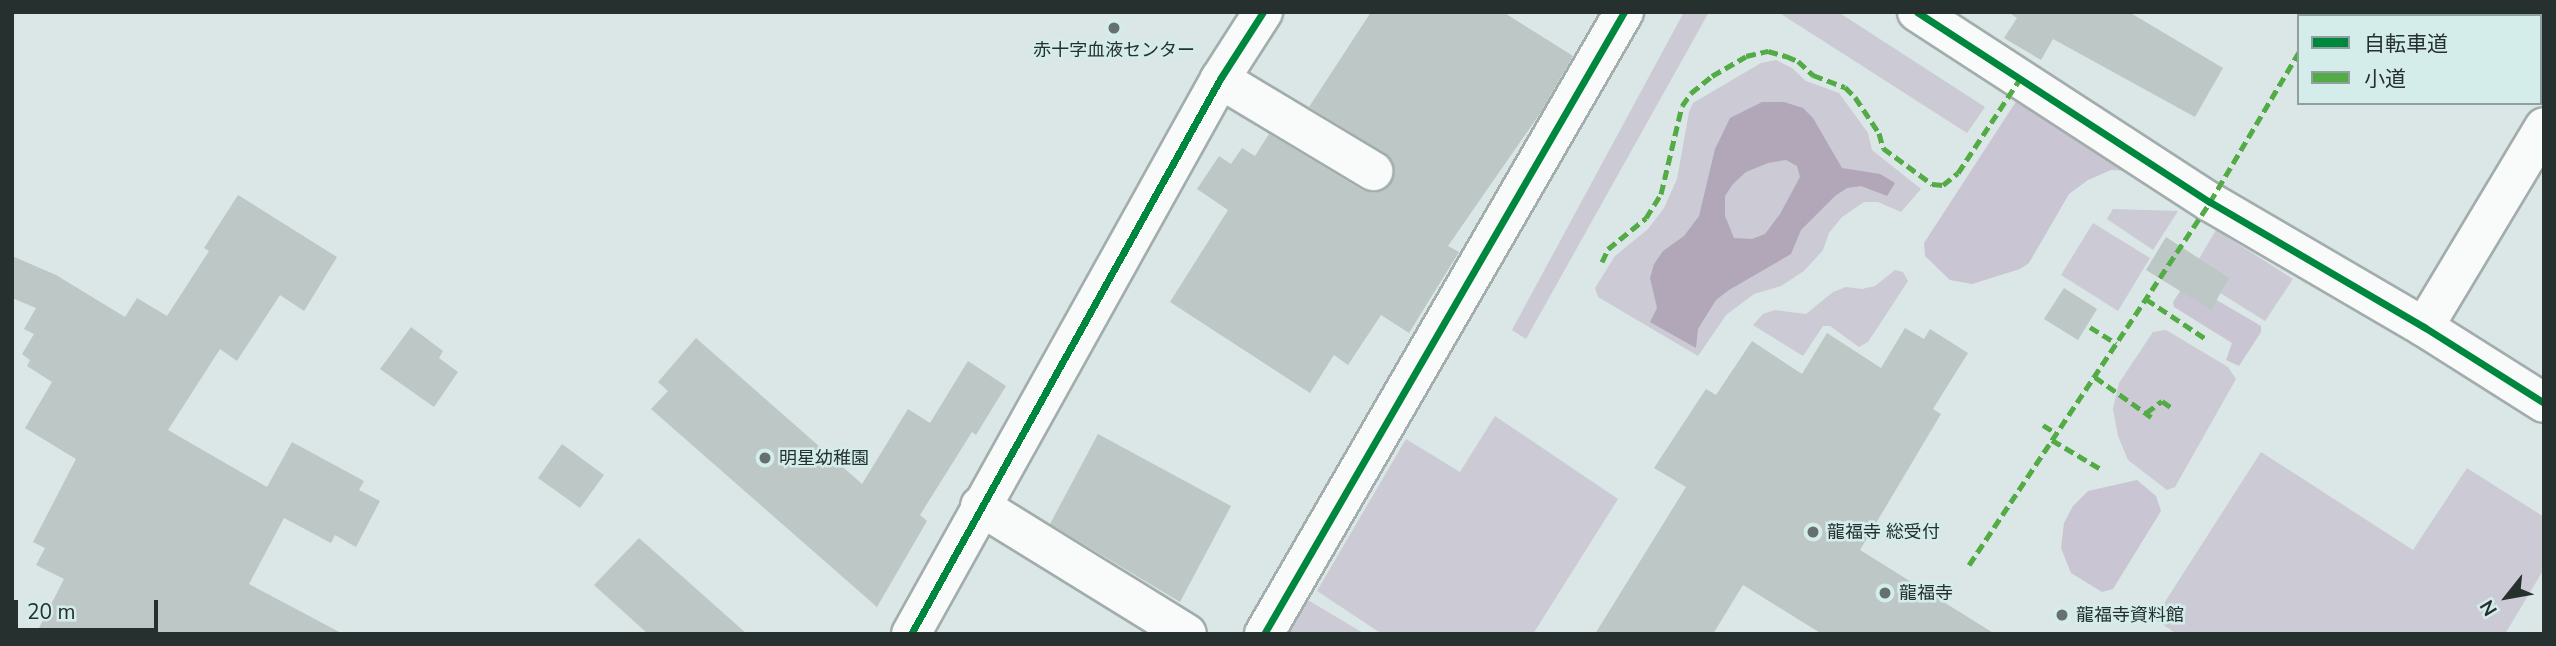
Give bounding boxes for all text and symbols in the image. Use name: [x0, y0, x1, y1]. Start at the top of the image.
legend: [2297, 14, 2542, 105]
marker: 赤十字血液センター: [1106, 20, 1122, 36]
text: 自転車道: [2364, 30, 2448, 58]
place label: 赤十字血液センター: [1033, 39, 1195, 61]
text: 小道: [2364, 65, 2406, 93]
place label: 明星幼稚園: [779, 447, 869, 469]
marker: 明星幼稚園: [757, 450, 773, 466]
place label: 龍福寺 総受付: [1827, 521, 1940, 543]
marker: 龍福寺 総受付: [1805, 524, 1821, 540]
north arrow: [2472, 562, 2542, 632]
place label: 龍福寺: [1899, 582, 1953, 604]
marker: 龍福寺: [1877, 585, 1893, 601]
scale bar: [18, 586, 161, 630]
text: N: [2474, 595, 2504, 621]
text: 20 m: [27, 598, 76, 626]
place label: 龍福寺資料館: [2076, 604, 2184, 626]
marker: 龍福寺資料館: [2054, 607, 2070, 623]

